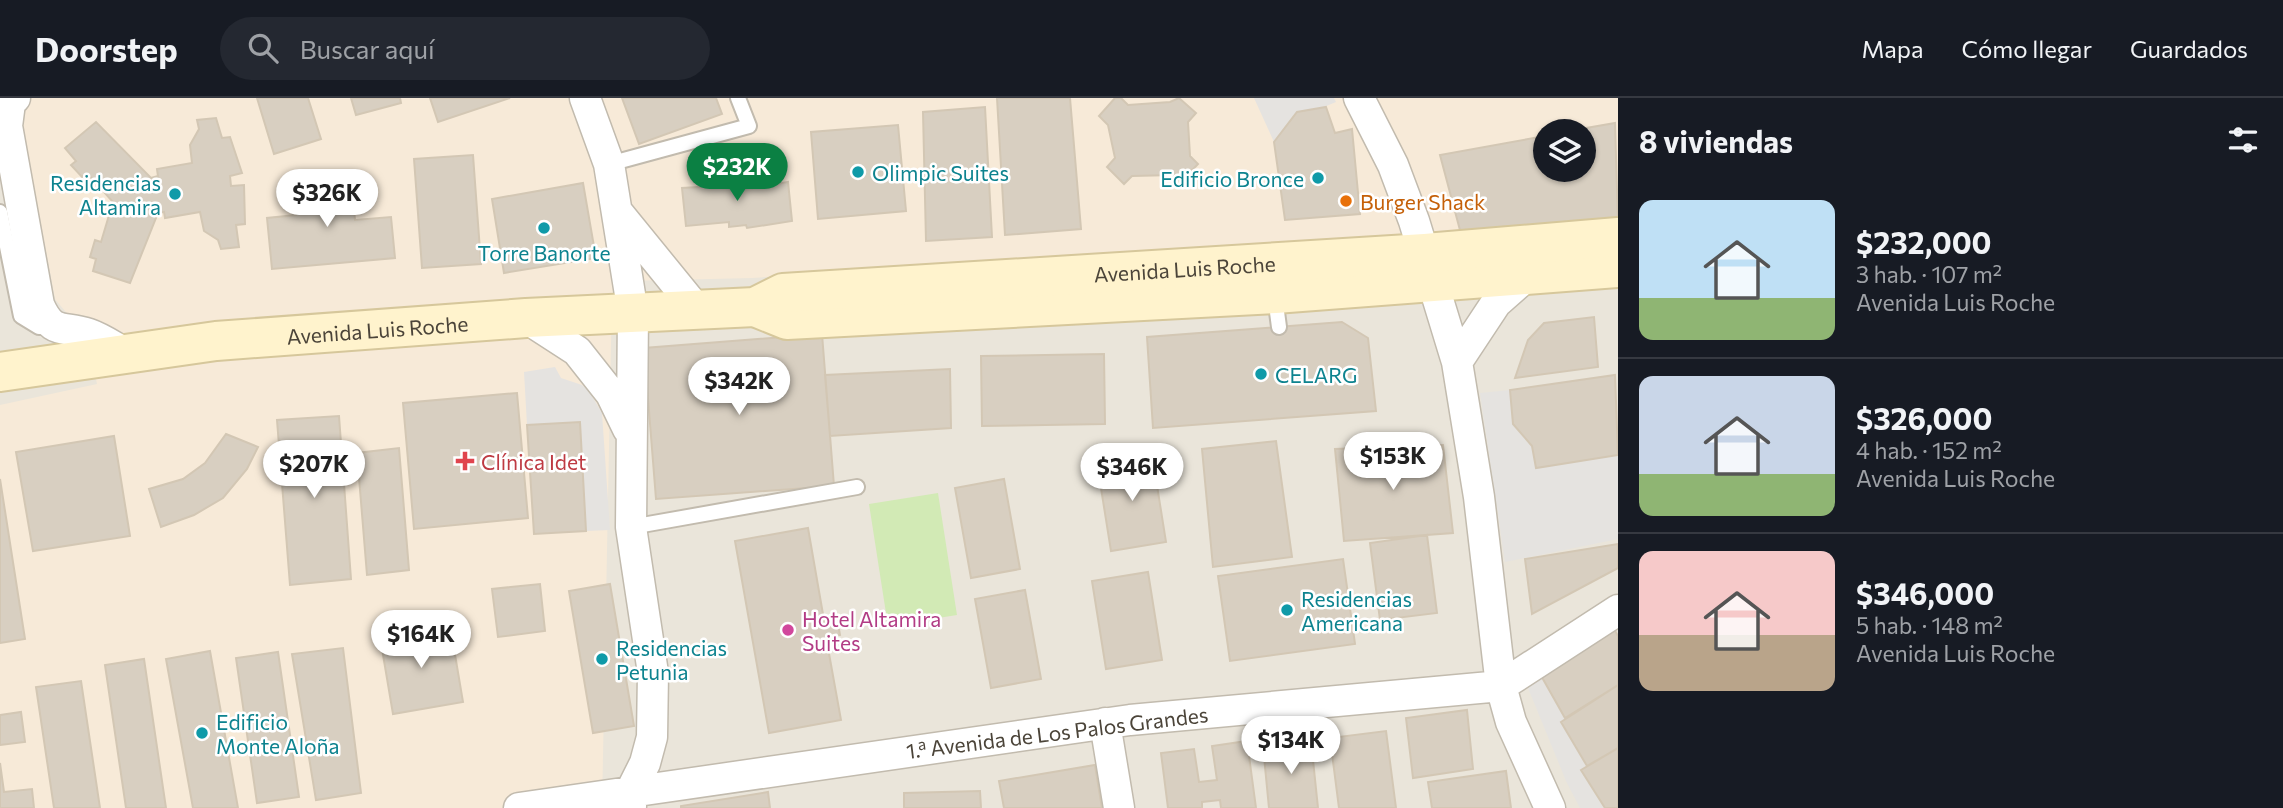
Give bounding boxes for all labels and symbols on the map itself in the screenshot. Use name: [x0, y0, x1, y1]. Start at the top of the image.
pin: $232K: [688, 144, 786, 203]
place label: Olimpic Suites: [872, 160, 1009, 185]
marker: Olimpic Suites: [850, 164, 866, 180]
place label: Edificio Bronce: [1160, 166, 1304, 191]
place label: Residencias Altamira: [50, 170, 161, 219]
pin: $326K: [278, 170, 376, 229]
marker: Edificio Bronce: [1310, 170, 1326, 186]
marker: Residencias Altamira: [167, 186, 183, 202]
place label: Burger Shack: [1360, 189, 1485, 214]
marker: Burger Shack: [1338, 193, 1354, 209]
marker: Torre Banorte: [536, 220, 552, 236]
place label: Torre Banorte: [478, 240, 610, 265]
street label: Avenida Luis Roche: [1093, 250, 1276, 286]
street label: Avenida Luis Roche: [286, 310, 469, 348]
pin: $342K: [690, 358, 788, 417]
place label: CELARG: [1275, 362, 1358, 387]
marker: CELARG: [1253, 366, 1269, 382]
pin: $153K: [1344, 432, 1442, 492]
pin: $207K: [265, 440, 363, 500]
pin: $346K: [1083, 444, 1181, 503]
place label: Clínica Idet: [481, 449, 586, 474]
marker: Clínica Idet: [455, 451, 475, 471]
place label: Residencias Americana: [1301, 586, 1412, 635]
marker: Residencias Americana: [1279, 602, 1295, 618]
place label: Hotel Altamira Suites: [802, 606, 941, 655]
pin: $164K: [372, 610, 470, 670]
marker: Hotel Altamira Suites: [780, 622, 796, 638]
place label: Residencias Petunia: [616, 635, 727, 684]
marker: Residencias Petunia: [594, 651, 610, 667]
street label: 1.ª Avenida de Los Palos Grandes: [905, 701, 1209, 763]
place label: Edificio Monte Aloña: [216, 709, 340, 758]
pin: $134K: [1242, 716, 1340, 776]
marker: Edificio Monte Aloña: [194, 725, 210, 741]

